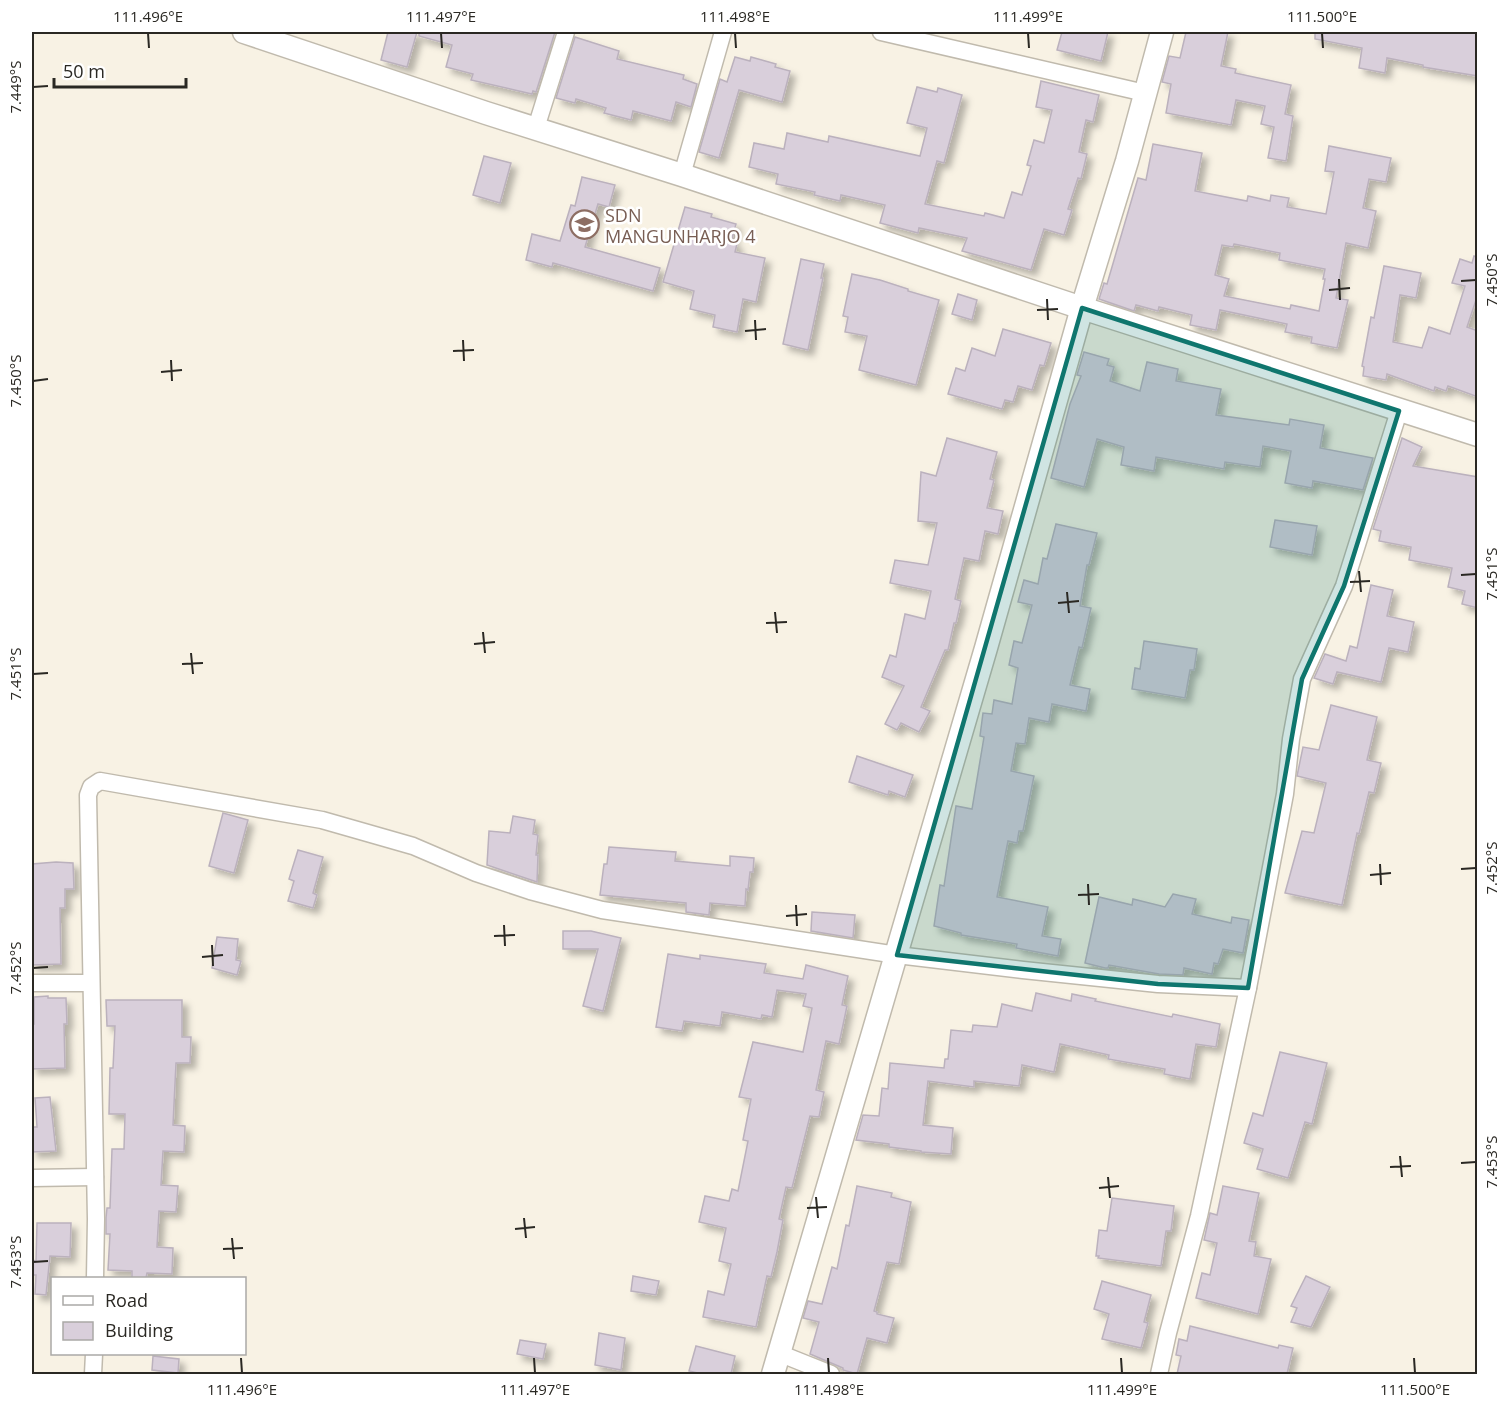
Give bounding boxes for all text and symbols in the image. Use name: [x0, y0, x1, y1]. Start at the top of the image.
text: 111.496°E: [113, 6, 183, 26]
text: 111.497°E: [406, 6, 476, 26]
text: 111.498°E: [700, 6, 770, 26]
text: 111.499°E: [993, 6, 1063, 26]
text: 111.500°E: [1287, 6, 1357, 26]
scale bar: [54, 51, 186, 89]
text: 50 m: [63, 59, 105, 83]
text: 7.449°S: [5, 61, 25, 113]
place label: SDN MANGUNHARJO 4: [605, 203, 755, 248]
school or university icon: SDN MANGUNHARJO 4: [568, 209, 600, 241]
text: 7.450°S: [1481, 254, 1501, 306]
text: 7.450°S: [5, 355, 25, 407]
text: 7.451°S: [1481, 548, 1501, 600]
text: 7.451°S: [5, 648, 25, 700]
text: 7.452°S: [1481, 842, 1501, 894]
text: 7.452°S: [5, 942, 25, 994]
text: 7.453°S: [1481, 1136, 1501, 1188]
text: 7.453°S: [5, 1236, 25, 1288]
legend: [51, 1277, 246, 1355]
text: Road: [105, 1288, 148, 1312]
text: Building: [105, 1318, 173, 1342]
text: 111.496°E: [207, 1379, 277, 1399]
text: 111.497°E: [500, 1379, 570, 1399]
text: 111.498°E: [794, 1379, 864, 1399]
text: 111.499°E: [1087, 1379, 1157, 1399]
text: 111.500°E: [1380, 1379, 1450, 1399]

